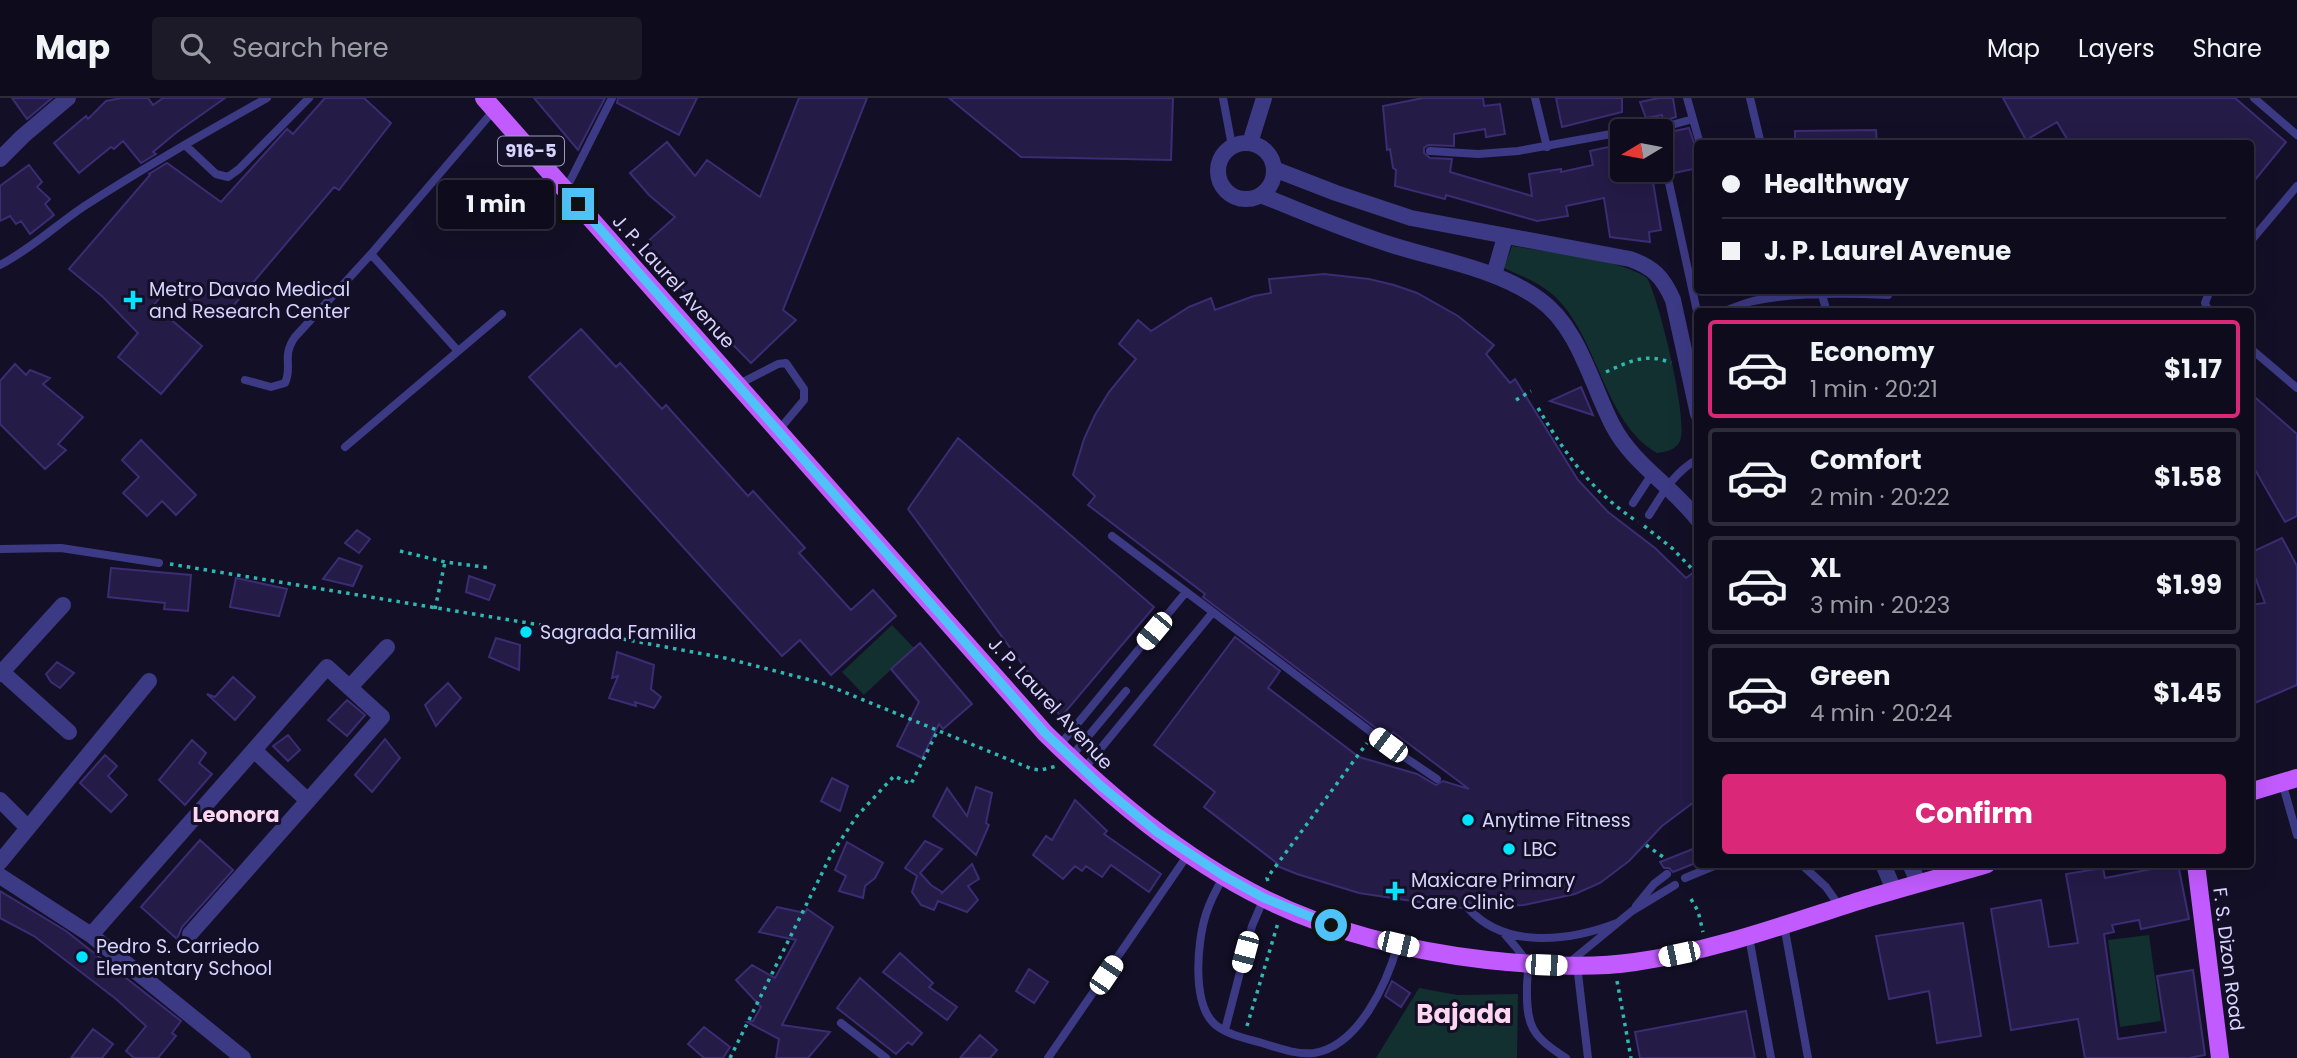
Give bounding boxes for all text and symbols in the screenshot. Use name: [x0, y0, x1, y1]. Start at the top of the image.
search box: [152, 17, 642, 80]
text: Map: [35, 24, 110, 71]
icon: search: [176, 29, 214, 67]
text: Search here: [232, 30, 389, 66]
text: Map: [1987, 32, 2040, 65]
text: Layers: [2078, 32, 2154, 65]
text: Share: [2192, 32, 2262, 65]
north arrow: [1610, 119, 1673, 182]
map controls: [1610, 119, 1673, 182]
road number: 916-5: [498, 136, 564, 166]
text: Healthway: [1764, 166, 1909, 202]
callout: 1 min: [438, 180, 554, 228]
text: 1 min: [466, 188, 526, 220]
route end: [562, 188, 594, 220]
street label: J. P. Laurel Avenue: [606, 208, 741, 354]
text: J. P. Laurel Avenue: [1764, 233, 2011, 269]
place label: Metro Davao Medical and Research Center: [149, 276, 350, 325]
marker: Metro Davao Medical and Research Center: [123, 290, 143, 310]
text: Economy: [1810, 334, 1934, 370]
icon: car: [1726, 338, 1789, 401]
text: $1.17: [2164, 351, 2222, 387]
text: 1 min · 20:21: [1810, 373, 1938, 405]
text: Comfort: [1810, 442, 1922, 478]
icon: car: [1726, 446, 1789, 509]
text: $1.58: [2154, 459, 2222, 495]
text: 2 min · 20:22: [1810, 481, 1950, 513]
text: XL: [1810, 550, 1841, 586]
icon: car: [1726, 554, 1789, 617]
text: $1.99: [2156, 567, 2222, 603]
text: 3 min · 20:23: [1810, 589, 1950, 621]
car: [1133, 608, 1176, 654]
place label: Sagrada Familia: [540, 619, 696, 646]
marker: Sagrada Familia: [518, 624, 534, 640]
street label: J. P. Laurel Avenue: [982, 631, 1119, 776]
text: Green: [1810, 658, 1891, 694]
icon: car: [1726, 662, 1789, 725]
text: $1.45: [2153, 675, 2222, 711]
text: 4 min · 20:24: [1810, 697, 1952, 729]
car: [1365, 724, 1412, 766]
button: Confirm: [1722, 774, 2226, 854]
district label: Leonora: [192, 800, 280, 829]
place label: Anytime Fitness: [1482, 807, 1631, 834]
marker: Anytime Fitness: [1460, 812, 1476, 828]
place label: LBC: [1523, 836, 1558, 863]
marker: LBC: [1501, 841, 1517, 857]
place label: Maxicare Primary Care Clinic: [1411, 867, 1576, 916]
marker: Maxicare Primary Care Clinic: [1385, 881, 1405, 901]
street label: F. S. Dizon Road: [2206, 886, 2251, 1032]
route start: [1315, 909, 1347, 941]
car: [1230, 929, 1261, 975]
car: [1376, 929, 1421, 959]
place label: Pedro S. Carriedo Elementary School: [96, 933, 272, 982]
car: [1657, 939, 1702, 969]
marker: Pedro S. Carriedo Elementary School: [74, 949, 90, 965]
car: [1086, 952, 1127, 998]
car: [1525, 954, 1568, 976]
district label: Bajada: [1416, 996, 1512, 1032]

